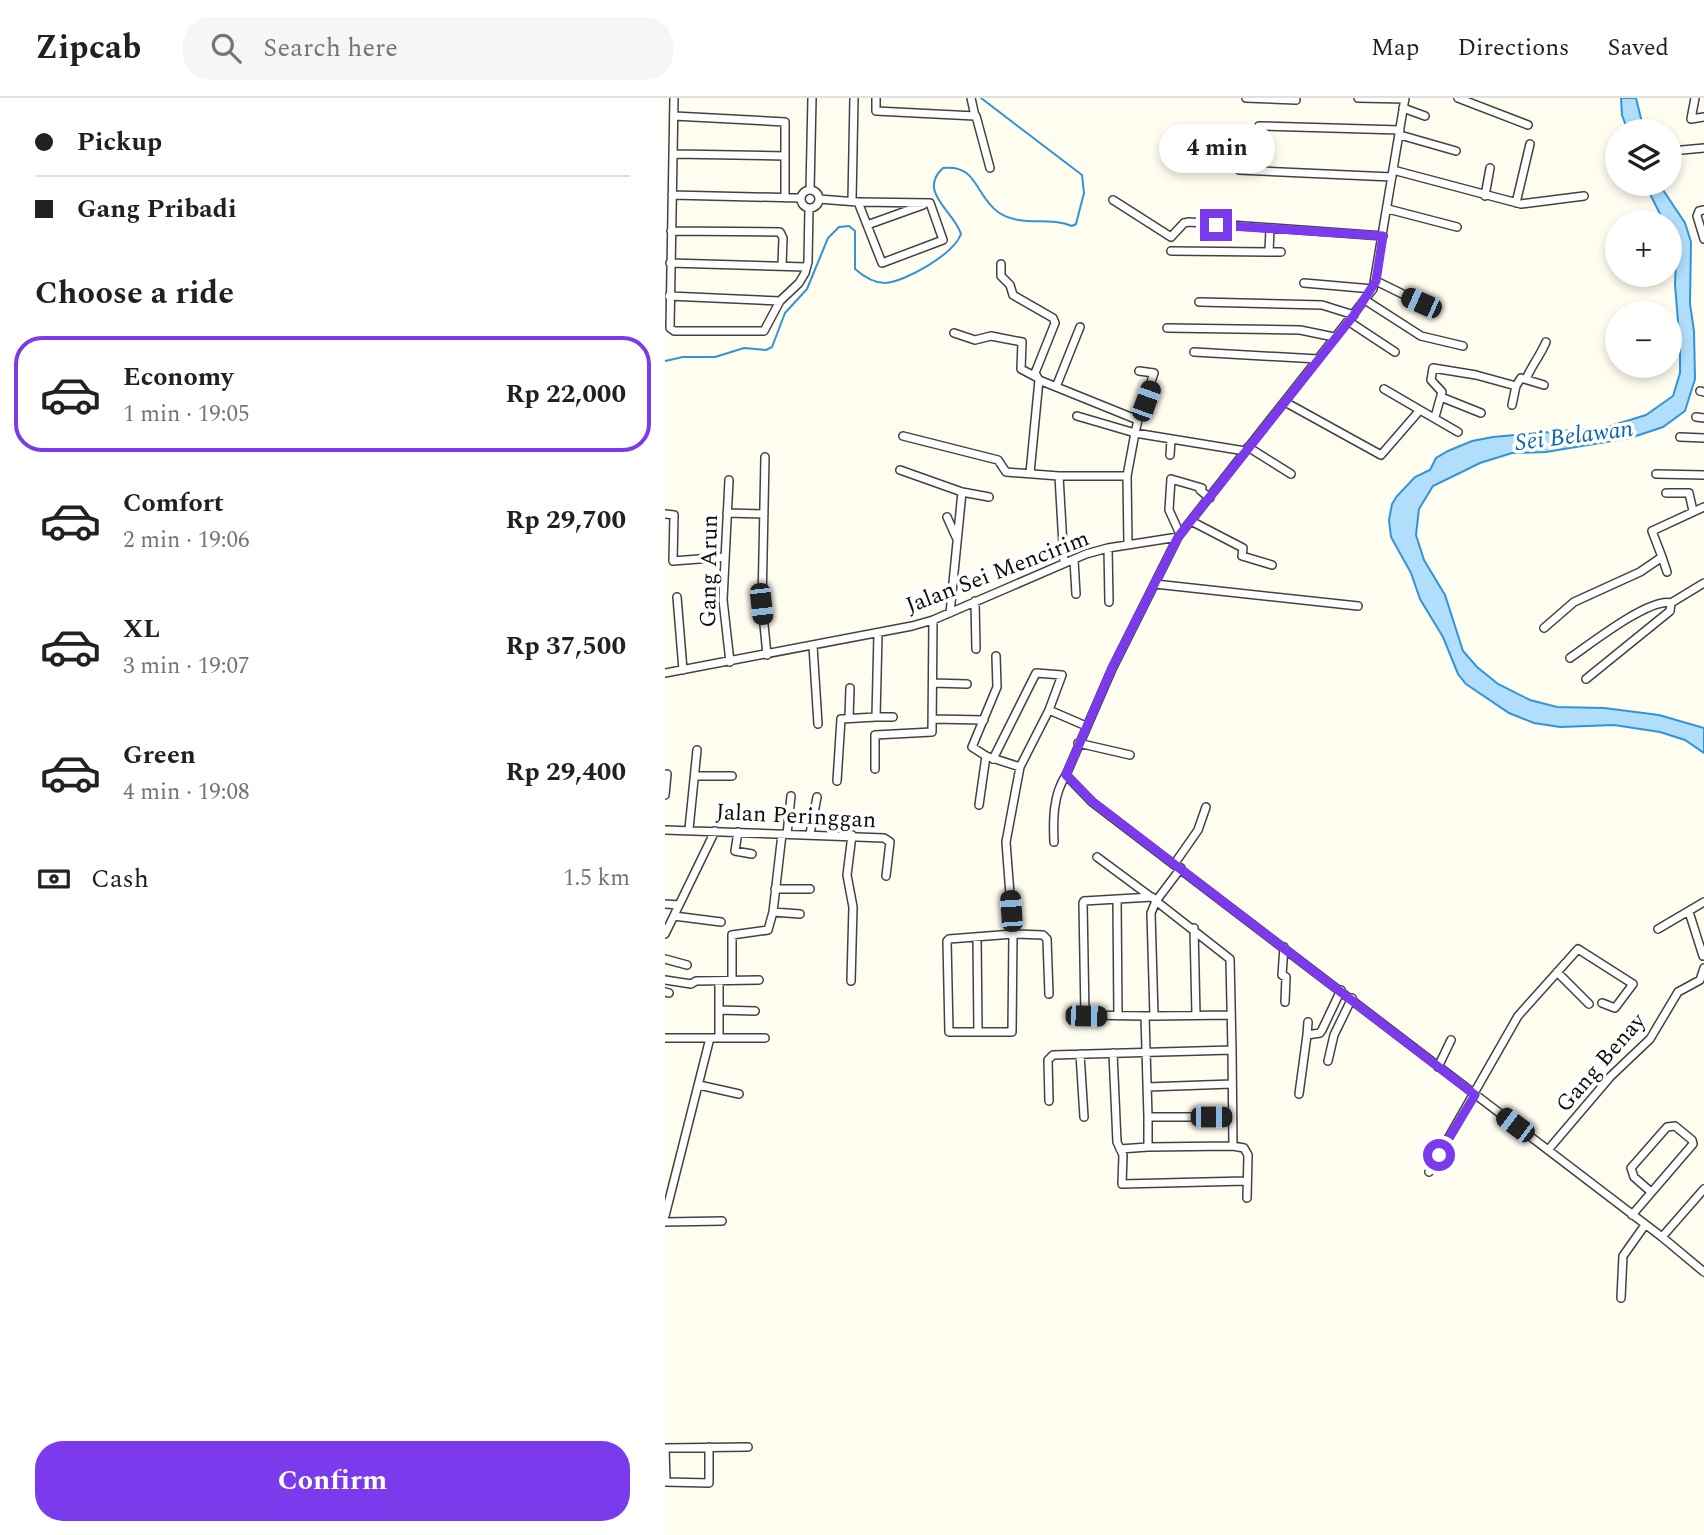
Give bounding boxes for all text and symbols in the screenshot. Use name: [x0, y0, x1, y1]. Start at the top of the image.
search box: [183, 17, 673, 80]
text: Zipcab: [35, 23, 141, 73]
text: Search here: [263, 28, 398, 68]
icon: search: [207, 29, 245, 67]
text: Map: [1371, 30, 1419, 66]
text: Directions: [1457, 30, 1569, 66]
text: Saved: [1607, 30, 1669, 66]
map controls: [1605, 119, 1682, 378]
button: layers: [1605, 119, 1682, 196]
text: Pickup: [77, 122, 162, 162]
callout: 4 min: [1158, 123, 1274, 172]
text: 4 min: [1186, 131, 1248, 166]
text: Gang Pribadi: [77, 189, 237, 229]
route end: [1200, 209, 1232, 241]
button: +: [1605, 210, 1682, 287]
text: Choose a ride: [35, 269, 234, 318]
car: [1398, 285, 1445, 321]
button: −: [1605, 301, 1682, 378]
text: Economy: [123, 357, 233, 397]
icon: car: [39, 363, 102, 426]
text: Rp 22,000: [505, 374, 626, 414]
car: [1129, 378, 1164, 424]
text: 1 min · 19:05: [123, 397, 250, 432]
water label: Sei Belawan: [1513, 411, 1636, 461]
text: Comfort: [123, 483, 224, 523]
icon: car: [39, 489, 102, 552]
text: Rp 29,700: [505, 500, 626, 540]
street label: Gang Arun: [691, 514, 728, 628]
street label: Jalan Sei Mencirim: [901, 521, 1094, 624]
text: 2 min · 19:06: [123, 523, 250, 558]
car: [749, 582, 774, 626]
text: XL: [123, 609, 160, 649]
icon: car: [39, 615, 102, 678]
text: Rp 37,500: [505, 626, 626, 666]
text: 3 min · 19:07: [123, 649, 250, 684]
text: Green: [123, 735, 196, 775]
icon: car: [39, 741, 102, 804]
text: Rp 29,400: [505, 752, 626, 792]
text: 4 min · 19:08: [123, 775, 250, 810]
street label: Jalan Peringgan: [715, 795, 877, 838]
text: Cash: [91, 859, 149, 899]
icon: cash: [35, 860, 73, 898]
text: 1.5 km: [563, 861, 630, 896]
car: [1000, 889, 1023, 933]
car: [1065, 1005, 1108, 1027]
street label: Gang Benay: [1548, 1005, 1655, 1121]
car: [1492, 1104, 1539, 1146]
car: [1191, 1107, 1233, 1128]
route start: [1423, 1139, 1455, 1171]
button: Confirm: [35, 1441, 630, 1521]

